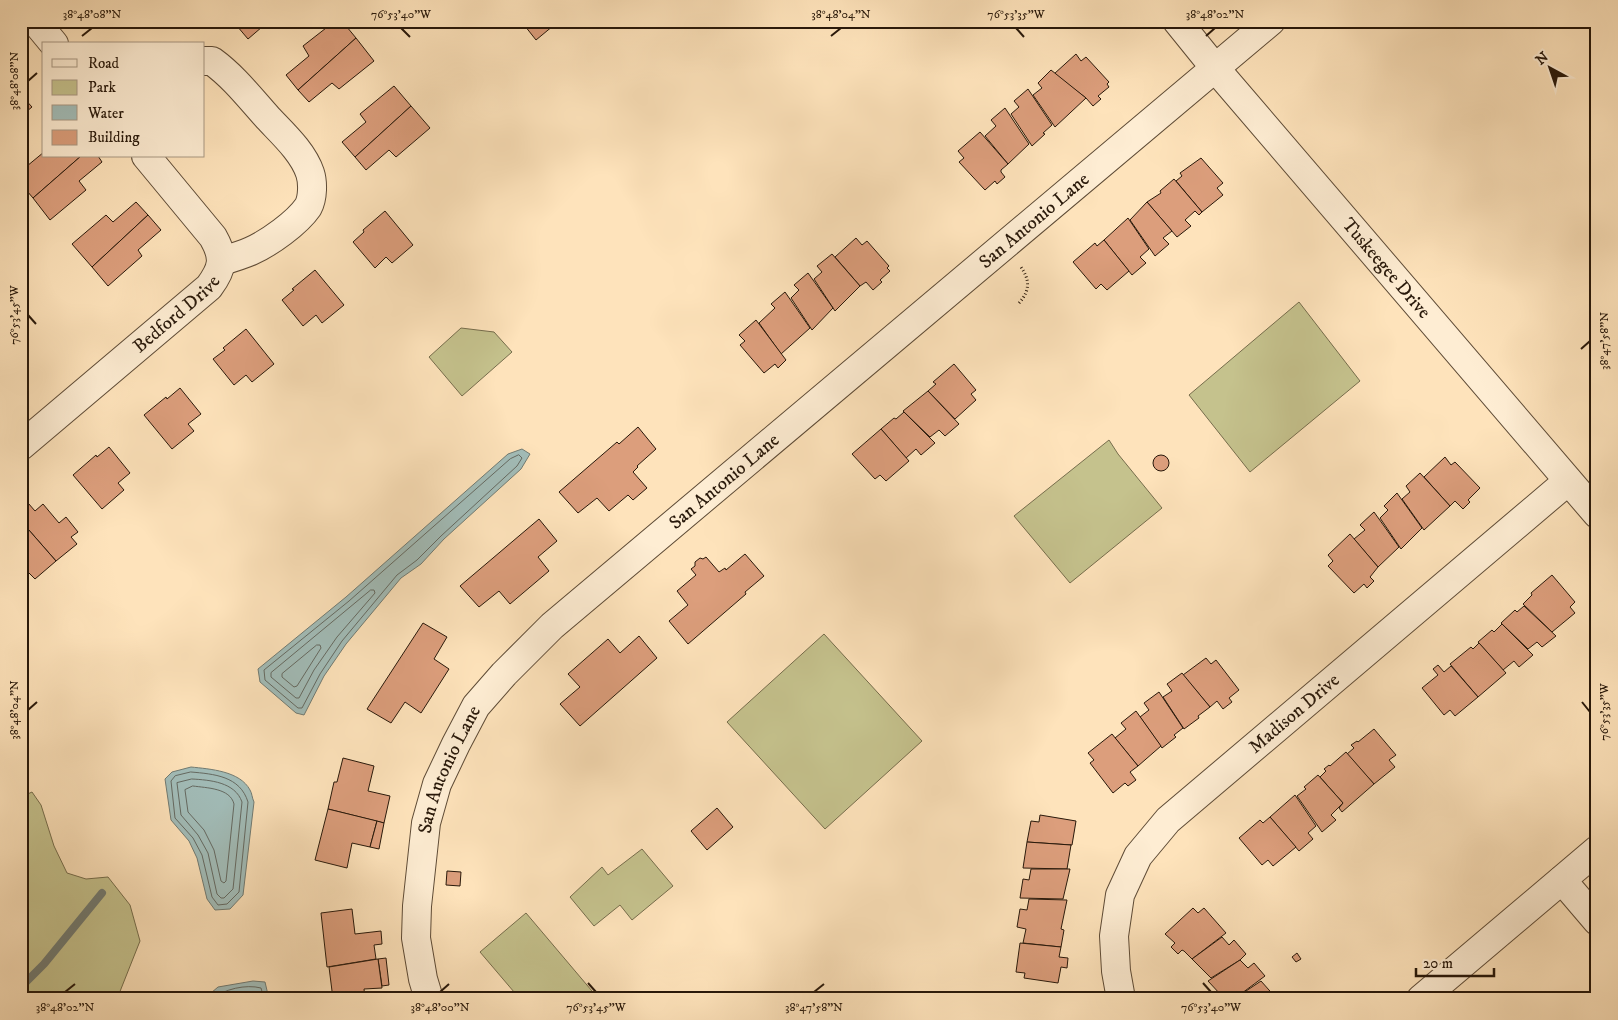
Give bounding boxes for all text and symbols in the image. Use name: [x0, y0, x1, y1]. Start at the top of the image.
text: 38°48'08"N: [63, 7, 121, 22]
text: 76°53'40"W: [371, 7, 432, 22]
text: 38°48'04"N: [811, 7, 871, 22]
text: 76°53'35"W: [987, 7, 1046, 22]
text: 38°48'02"N: [1186, 7, 1244, 22]
legend: [42, 42, 205, 158]
north arrow: [1526, 42, 1576, 92]
text: N: [1532, 48, 1553, 69]
text: 38°48'08"N: [7, 52, 22, 110]
text: Road: [88, 54, 120, 73]
text: Park: [88, 78, 117, 97]
text: Water: [87, 104, 124, 123]
text: Building: [88, 128, 140, 147]
street label: San Antonio Lane: [974, 167, 1094, 273]
street label: Tuskeegee Drive: [1337, 213, 1436, 323]
street label: Bedford Drive: [128, 271, 225, 358]
text: 76°53'45"W: [7, 284, 22, 345]
text: 38°47'58"N: [1597, 312, 1612, 370]
street label: San Antonio Lane: [664, 428, 784, 534]
street label: Madison Drive: [1244, 668, 1344, 758]
text: 38°48'04"N: [7, 680, 22, 740]
text: 76°53'35"W: [1597, 682, 1612, 741]
street label: San Antonio Lane: [413, 702, 486, 835]
scale bar: [1416, 945, 1493, 977]
text: 20 m: [1423, 954, 1453, 973]
text: 38°48'02"N: [36, 1000, 94, 1015]
text: 38°48'00"N: [410, 1000, 470, 1015]
text: 76°53'45"W: [566, 1000, 627, 1015]
text: 38°47'58"N: [785, 1000, 843, 1015]
text: 76°53'40"W: [1181, 1000, 1242, 1015]

